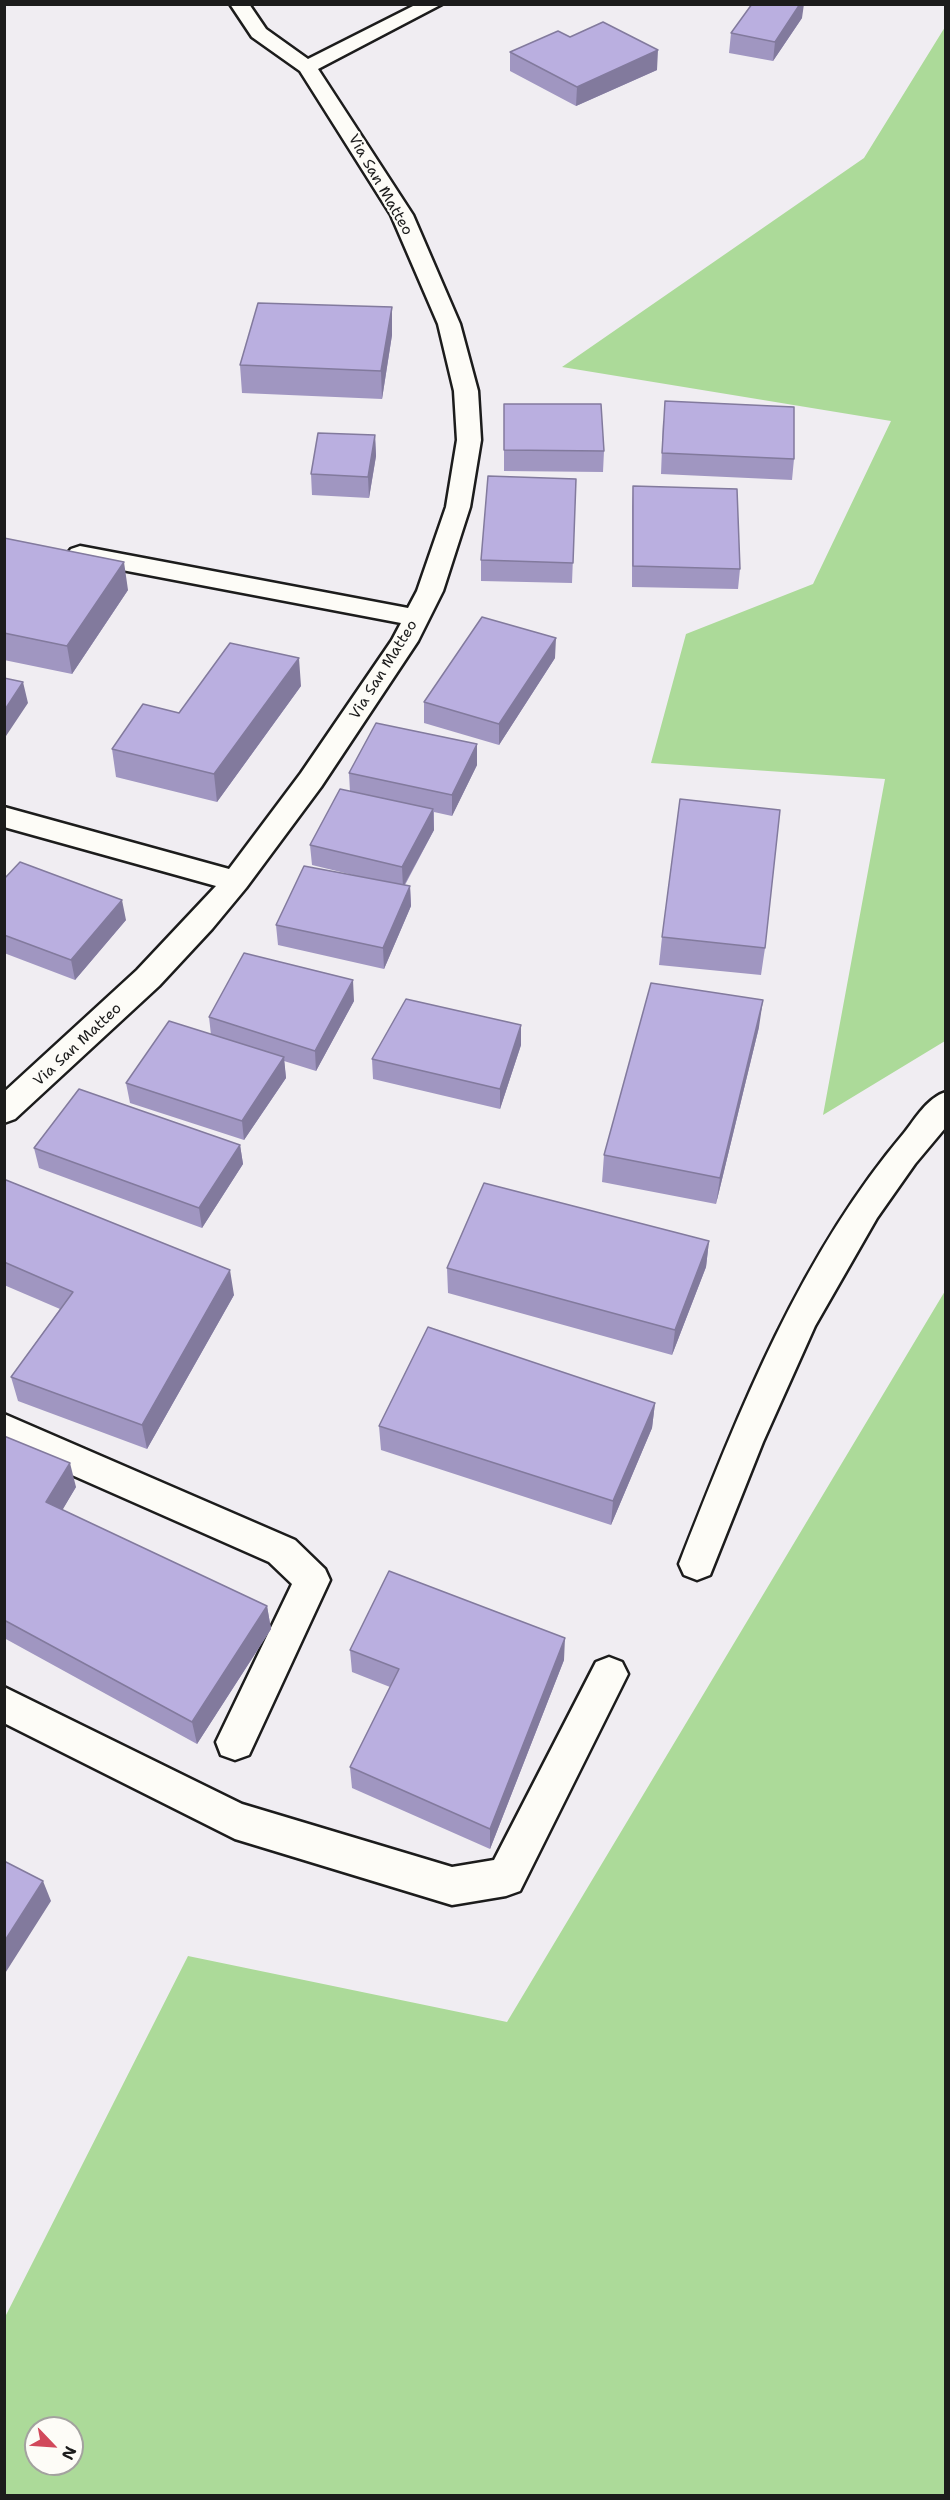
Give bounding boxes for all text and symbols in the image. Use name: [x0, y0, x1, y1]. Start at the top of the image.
street label: Via San Matteo: [344, 131, 416, 239]
street label: Via San Matteo: [346, 617, 422, 723]
street label: Via San Matteo: [30, 1000, 126, 1090]
north arrow: [24, 2416, 84, 2476]
text: N: [57, 2443, 81, 2463]

